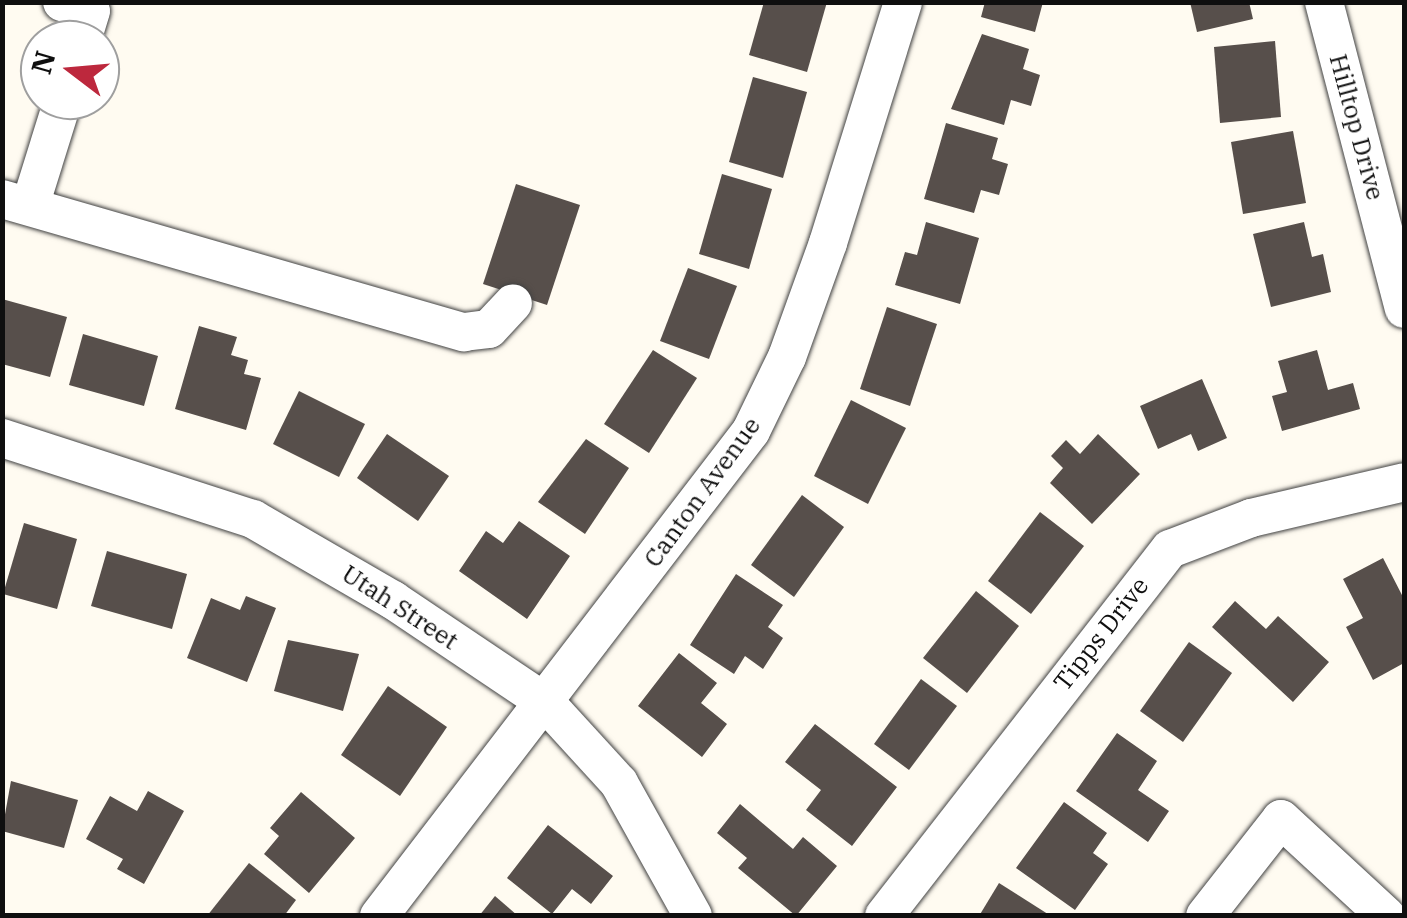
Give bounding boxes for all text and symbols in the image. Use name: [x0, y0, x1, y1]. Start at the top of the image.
north arrow: [20, 20, 120, 120]
text: N: [22, 46, 63, 78]
street label: Hilltop Drive: [1323, 51, 1391, 203]
street label: Canton Avenue: [638, 411, 766, 573]
street label: Utah Street: [336, 558, 464, 656]
street label: Tipps Drive: [1047, 571, 1155, 697]

